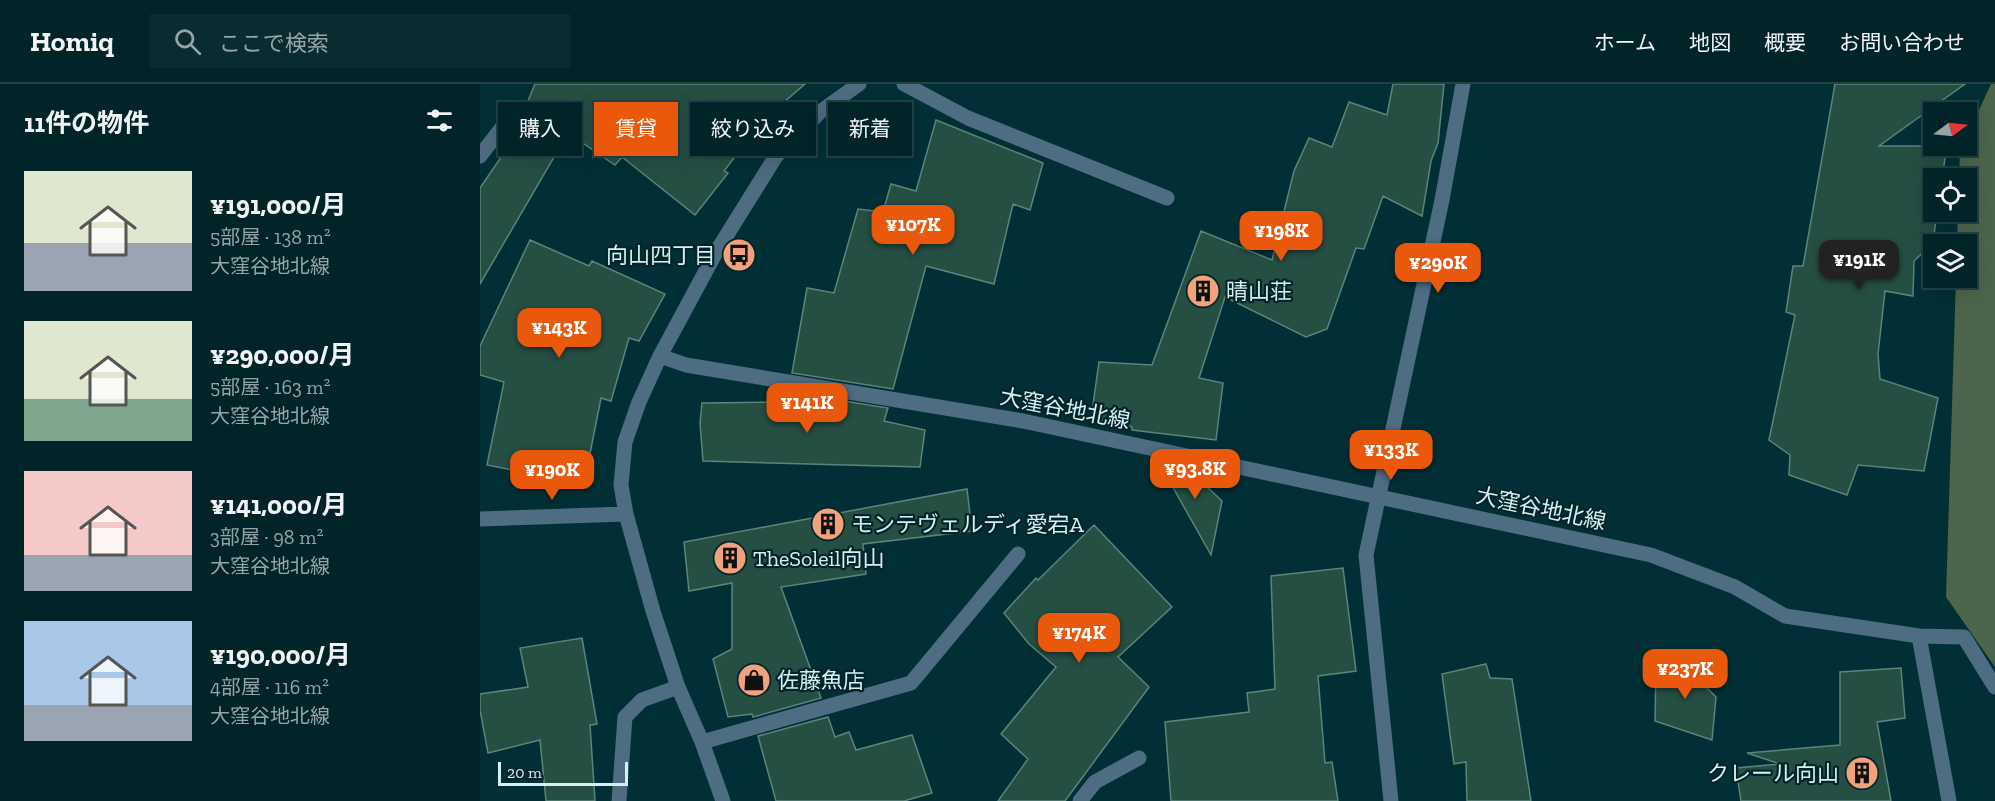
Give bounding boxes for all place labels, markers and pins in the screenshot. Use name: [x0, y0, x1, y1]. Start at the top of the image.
pin: ¥107K: [871, 205, 955, 256]
pin: ¥198K: [1239, 211, 1323, 262]
bus stop icon: 向山四丁目: [721, 237, 757, 273]
pin: ¥191K: [1817, 240, 1901, 291]
place label: 向山四丁目: [606, 242, 716, 269]
pin: ¥290K: [1396, 243, 1480, 294]
building icon: 晴山荘: [1185, 273, 1221, 309]
place label: 晴山荘: [1226, 278, 1292, 305]
pin: ¥143K: [517, 308, 601, 359]
pin: ¥141K: [765, 383, 849, 434]
pin: ¥133K: [1349, 430, 1433, 481]
pin: ¥93.8K: [1146, 449, 1244, 500]
pin: ¥190K: [510, 450, 594, 501]
building icon: モンテヴェルディ愛宕A: [810, 506, 846, 542]
place label: モンテヴェルディ愛宕A: [851, 511, 1084, 538]
building icon: TheSoleil向山: [712, 540, 748, 576]
place label: TheSoleil向山: [753, 545, 885, 572]
pin: ¥174K: [1037, 613, 1121, 664]
pin: ¥237K: [1643, 649, 1727, 700]
shop icon: 佐藤魚店: [736, 662, 772, 698]
place label: 佐藤魚店: [777, 667, 865, 694]
building icon: クレール向山: [1844, 755, 1880, 791]
place label: クレール向山: [1707, 760, 1839, 787]

